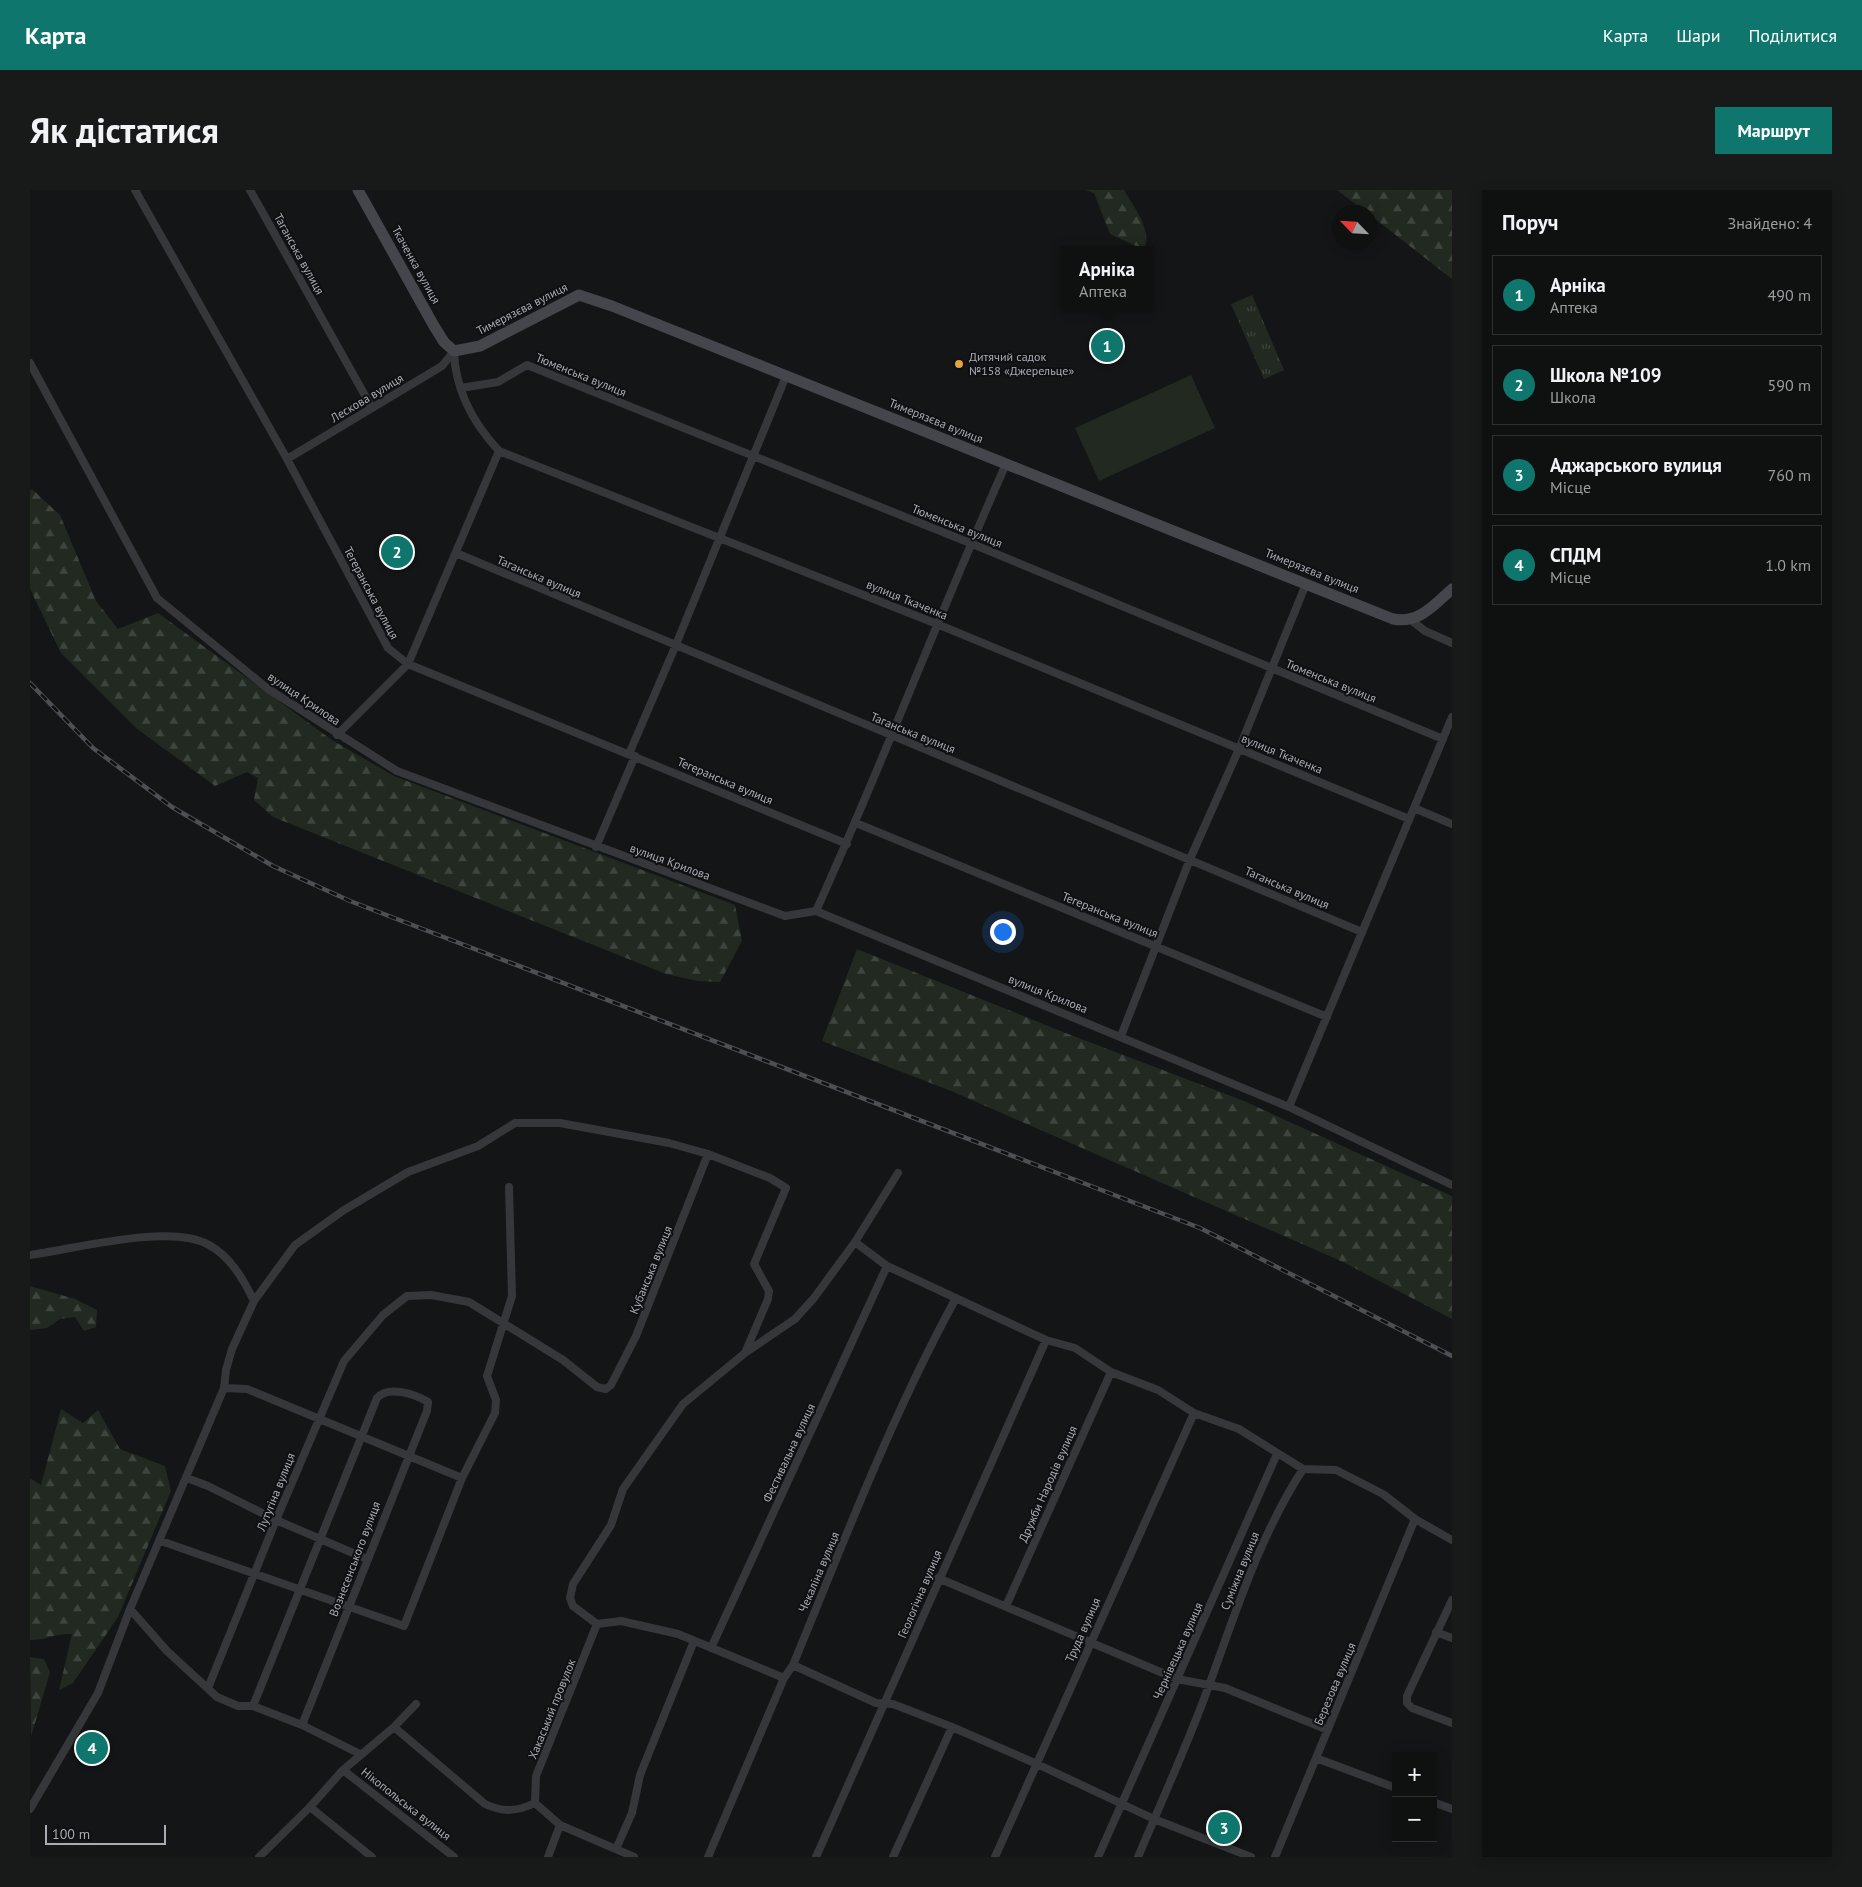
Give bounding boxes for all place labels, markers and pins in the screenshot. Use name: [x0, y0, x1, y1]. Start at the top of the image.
pin: 1: [1091, 327, 1123, 365]
place label: Дитячий садок №158 «Джерельце»: [969, 349, 1074, 378]
marker: Дитячий садок №158 «Джерельце»: [953, 358, 965, 370]
pin: 2: [381, 533, 413, 571]
pin: 4: [76, 1729, 108, 1767]
pin: 3: [1208, 1809, 1240, 1847]

